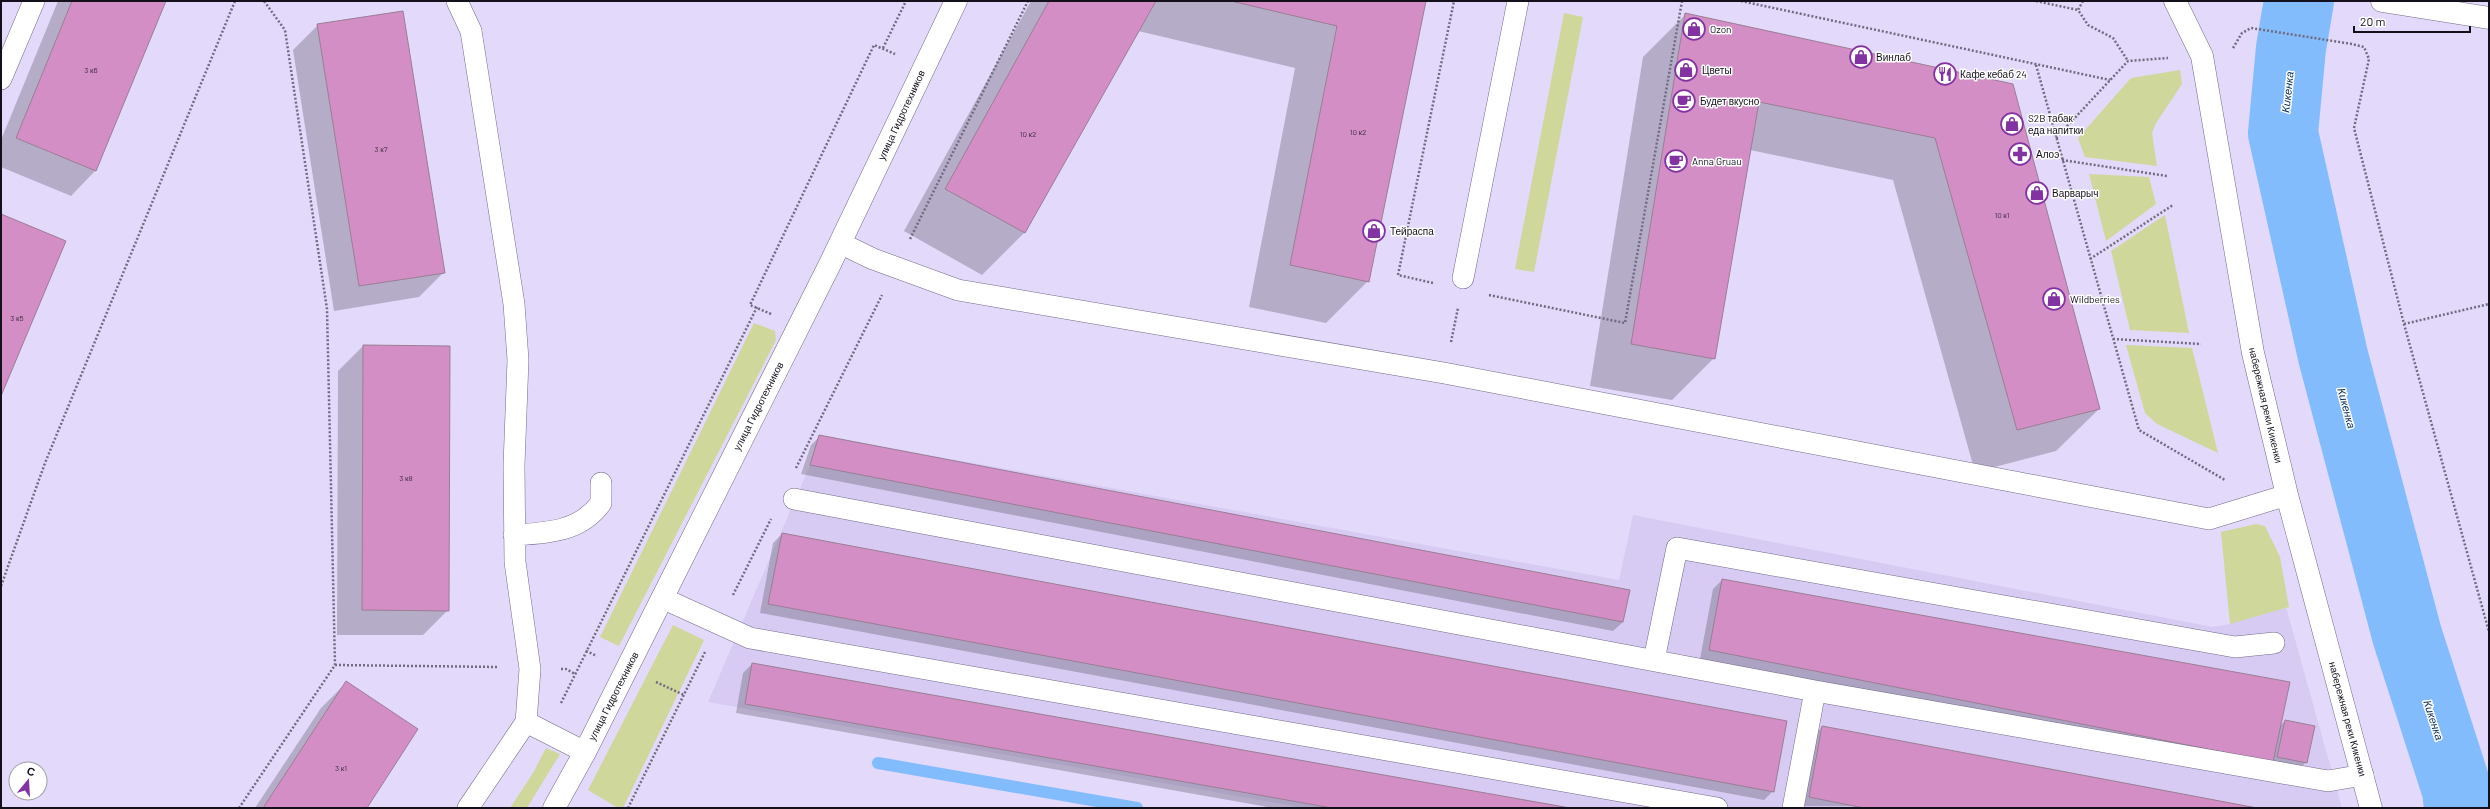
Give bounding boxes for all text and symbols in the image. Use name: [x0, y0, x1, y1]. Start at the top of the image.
scale bar: [2354, 8, 2470, 34]
text: 20 m: [2360, 14, 2386, 28]
shop icon: Ozon: [1681, 16, 1707, 42]
place label: Ozon: [1710, 23, 1732, 35]
shop icon: Винлаб: [1848, 44, 1874, 70]
place label: Винлаб: [1876, 51, 1911, 63]
shop icon: Цветы: [1673, 57, 1699, 83]
restaurant icon: Кафе кебаб 24: [1932, 61, 1958, 87]
place label: Цветы: [1702, 64, 1732, 76]
house number: 3 к6: [84, 65, 98, 75]
street label: улица Гидротехников: [875, 68, 927, 162]
place label: Кафе кебаб 24: [1960, 68, 2027, 80]
water label: Кикенка: [2278, 71, 2296, 113]
cafe icon: Будет вкусно: [1671, 88, 1697, 114]
place label: Будет вкусно: [1700, 95, 1760, 107]
shop icon: S2B табак еда напитки: [1999, 111, 2025, 137]
place label: S2B табак еда напитки: [2028, 112, 2083, 136]
house number: 10 к2: [1350, 127, 1366, 137]
house number: 10 к2: [1020, 129, 1036, 139]
pharmacy icon: Алоэ: [2007, 141, 2033, 167]
house number: 3 к7: [374, 144, 388, 154]
cafe icon: Anna Gruau: [1663, 148, 1689, 174]
place label: Алоэ: [2036, 148, 2059, 160]
place label: Anna Gruau: [1692, 155, 1742, 167]
shop icon: Варварыч: [2024, 180, 2050, 206]
place label: Варварыч: [2052, 187, 2099, 199]
house number: 10 к1: [1994, 210, 2010, 220]
shop icon: Тейраспа: [1361, 218, 1387, 244]
place label: Тейраспа: [1390, 225, 1434, 237]
shop icon: Wildberries: [2041, 286, 2067, 312]
place label: Wildberries: [2070, 293, 2120, 305]
house number: 3 к5: [10, 313, 24, 323]
street label: набережная реки Кикенки: [2247, 346, 2285, 464]
street label: улица Гидротехников: [730, 360, 786, 452]
water label: Кикенка: [2335, 386, 2359, 430]
house number: 3 к8: [399, 473, 413, 483]
street label: улица Гидротехников: [585, 650, 641, 742]
street label: набережная реки Кикенки: [2327, 660, 2369, 778]
water label: Кикенка: [2421, 698, 2447, 742]
north arrow: [8, 761, 48, 801]
house number: 3 к1: [335, 763, 347, 773]
text: С: [25, 764, 37, 778]

